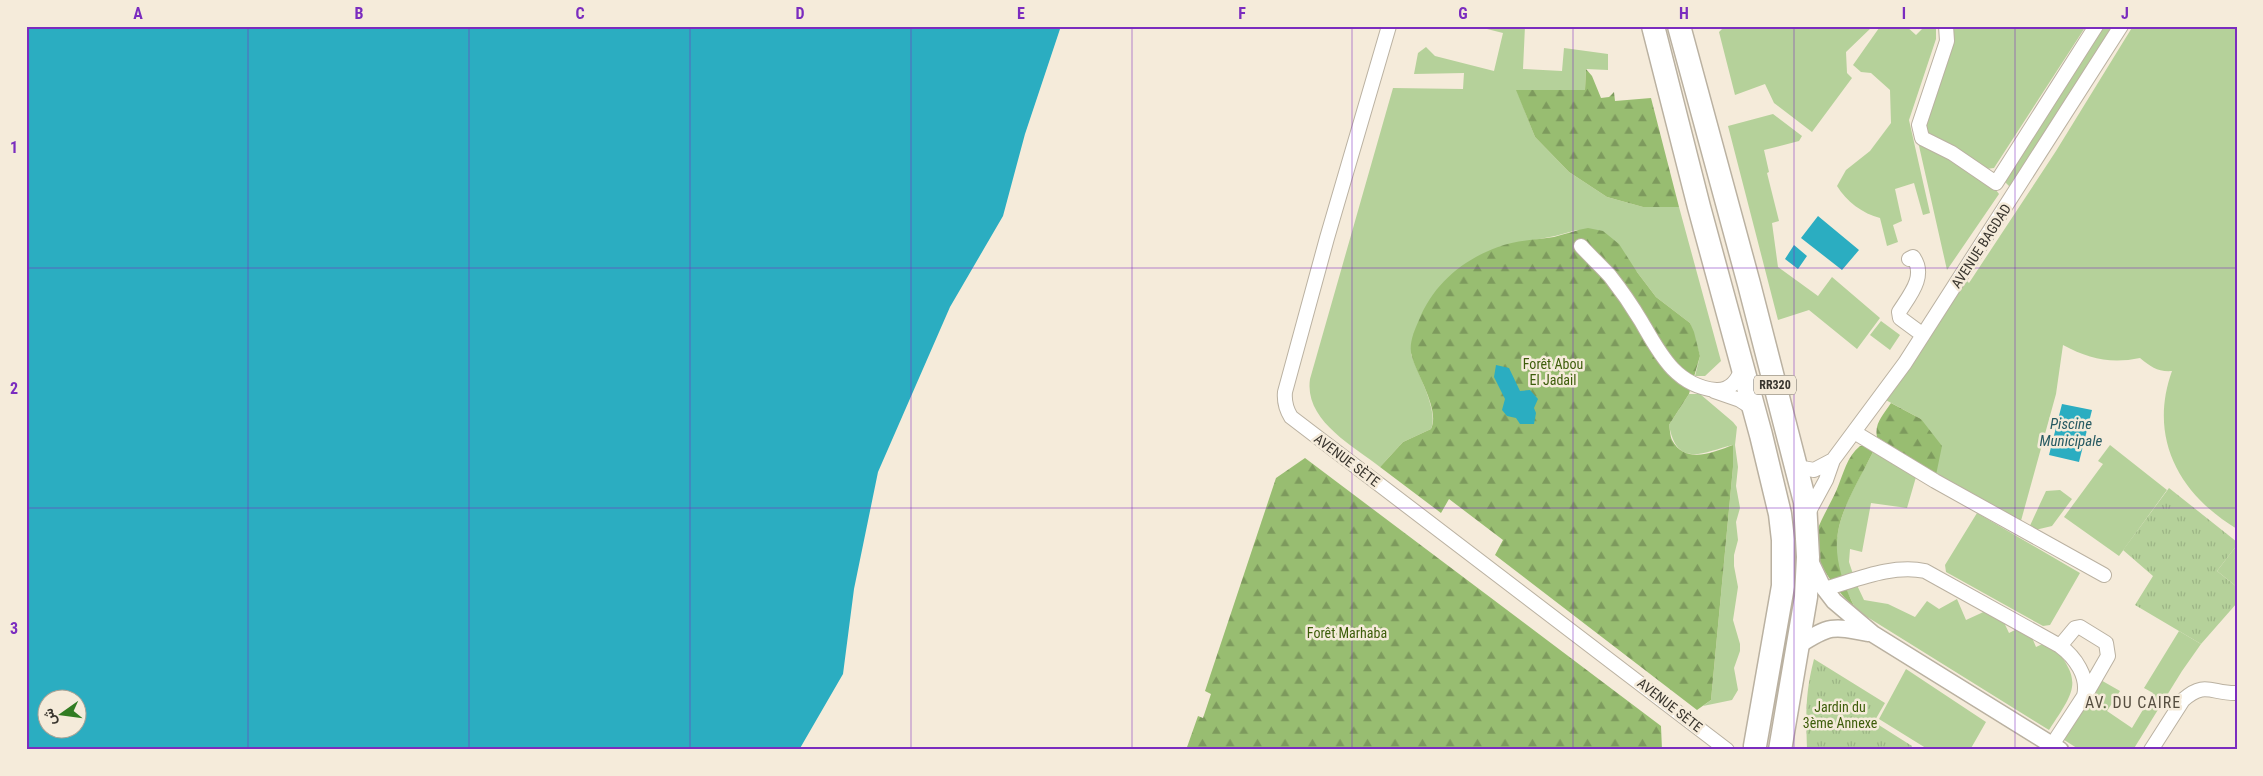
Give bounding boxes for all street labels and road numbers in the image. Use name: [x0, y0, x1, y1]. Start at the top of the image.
street label: AVENUE BAGDAD: [1948, 201, 2014, 291]
road number: RR320: [1754, 376, 1796, 394]
street label: AVENUE SÈTE: [1311, 429, 1383, 490]
street label: AVENUE SÈTE: [1634, 674, 1706, 735]

